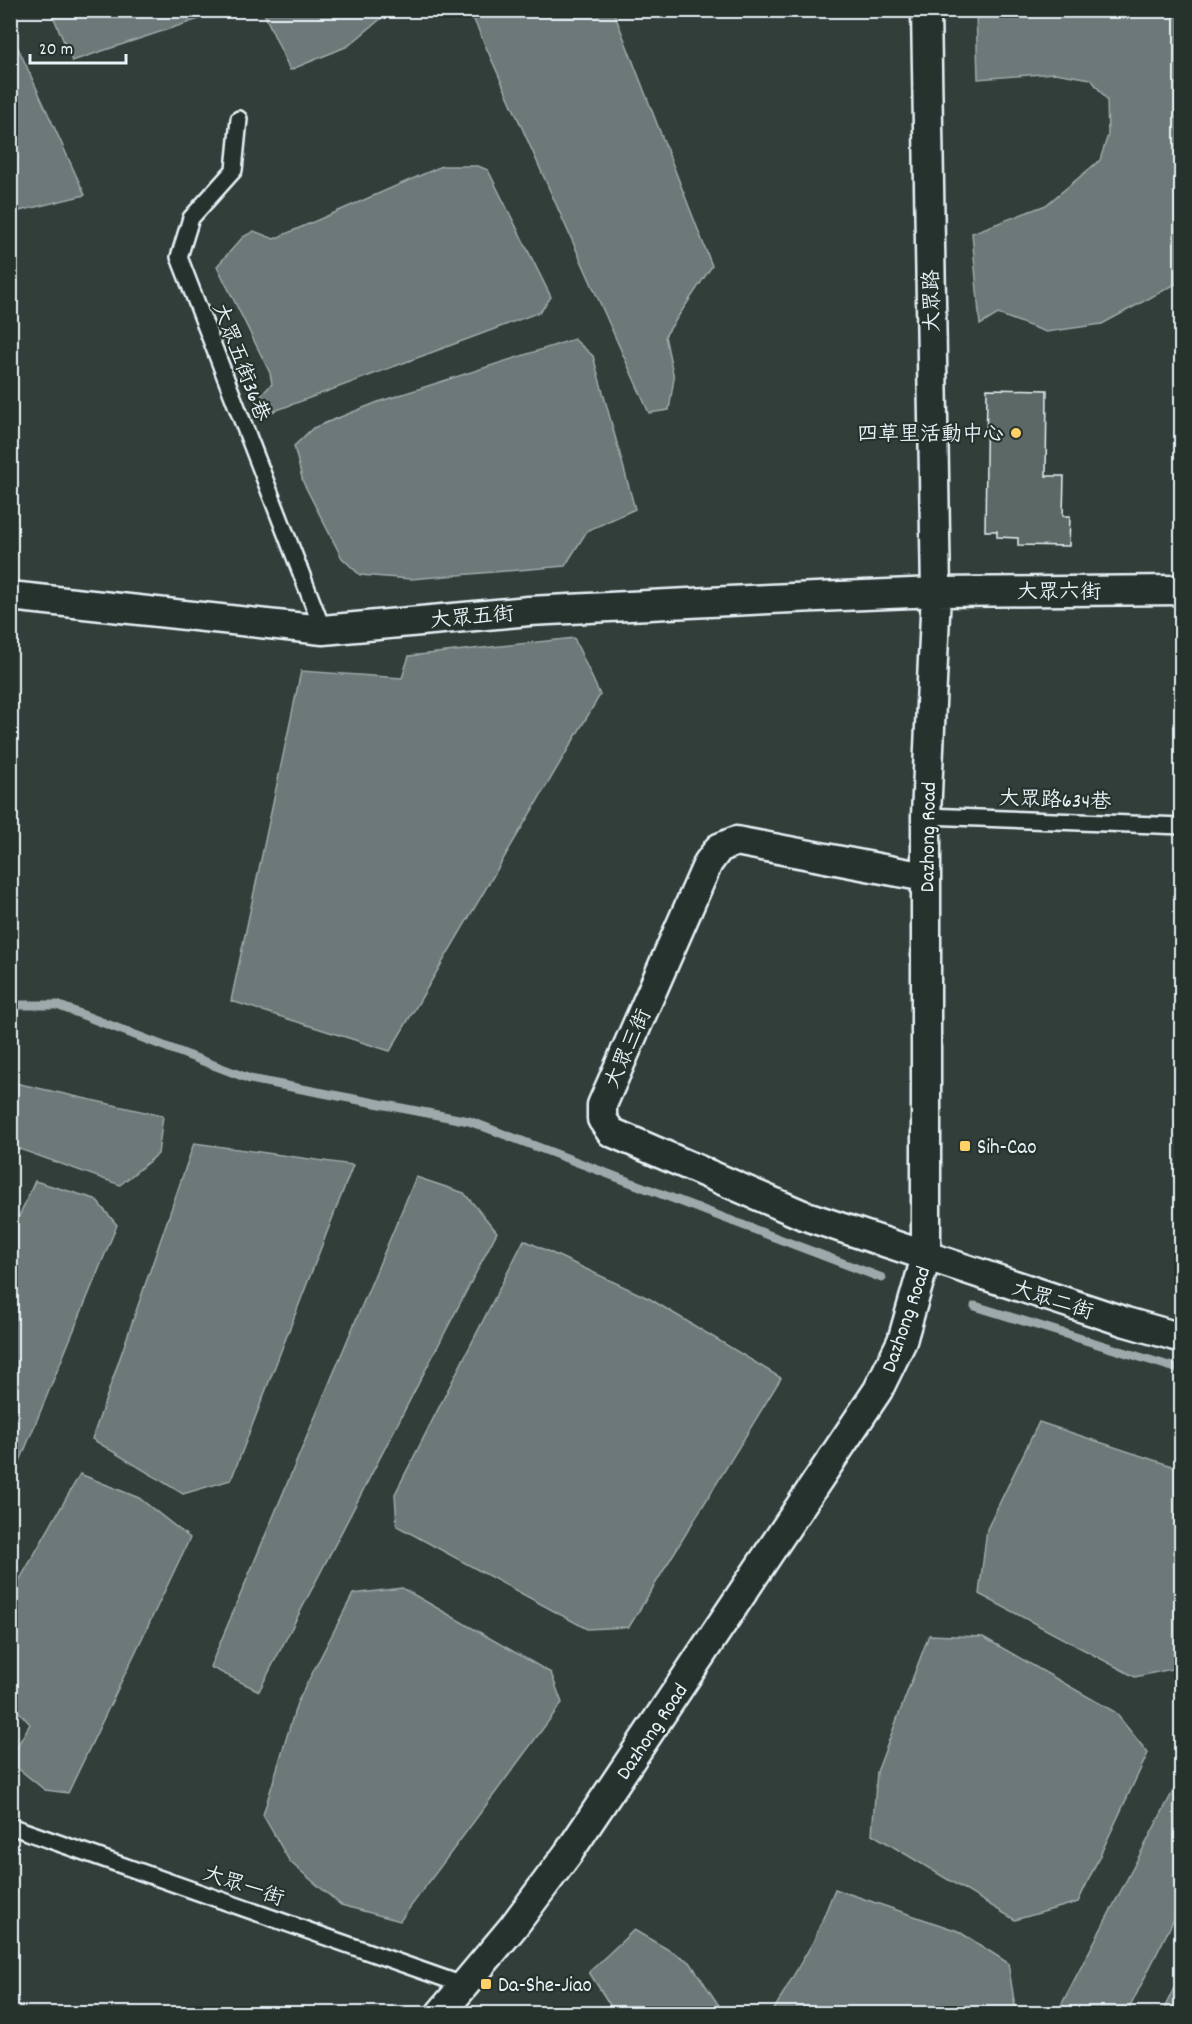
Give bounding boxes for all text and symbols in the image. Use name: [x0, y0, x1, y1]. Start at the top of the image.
scale bar: [30, 27, 126, 65]
text: 20 m: [39, 38, 73, 63]
street label: 大眾路: [918, 269, 950, 333]
street label: 大眾五街36巷: [203, 300, 276, 427]
place label: 四草里活動中心: [857, 421, 1004, 451]
marker: 四草里活動中心: [1009, 426, 1023, 440]
street label: 大眾六街: [1017, 579, 1101, 609]
street label: 大眾五街: [429, 600, 515, 638]
street label: Dazhong Road: [914, 781, 946, 893]
street label: 大眾路634巷: [998, 785, 1112, 819]
street label: 大眾三街: [599, 1005, 661, 1094]
place label: Sih-Cao: [977, 1134, 1036, 1164]
marker: Sih-Cao: [958, 1139, 972, 1153]
street label: Dazhong Road: [876, 1263, 940, 1377]
street label: 大眾二街: [1007, 1275, 1097, 1329]
street label: Dazhong Road: [610, 1678, 697, 1787]
street label: 大眾一街: [198, 1860, 288, 1916]
place label: Da-She-Jiao: [498, 1972, 592, 2002]
marker: Da-She-Jiao: [479, 1977, 493, 1991]

